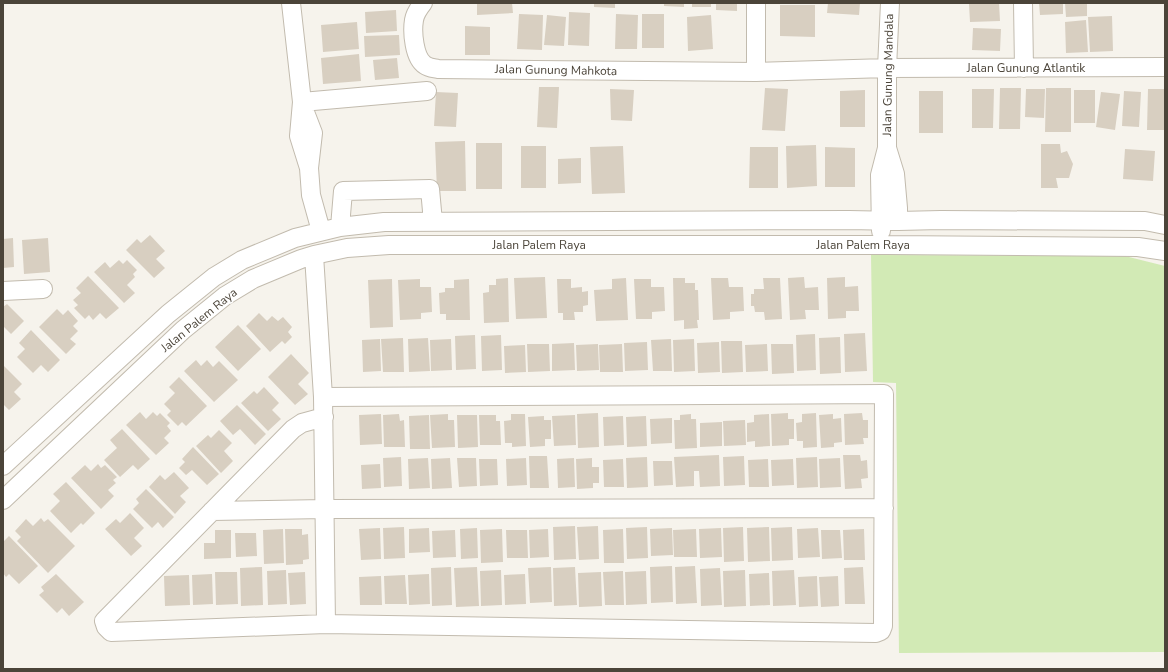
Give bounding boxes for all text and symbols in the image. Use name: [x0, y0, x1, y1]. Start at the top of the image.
street label: Jalan Gunung Mandala: [879, 14, 897, 137]
street label: Jalan Gunung Atlantik: [966, 60, 1086, 76]
street label: Jalan Gunung Mahkota: [494, 61, 617, 79]
street label: Jalan Palem Raya: [491, 237, 586, 253]
street label: Jalan Palem Raya: [815, 237, 910, 253]
street label: Jalan Palem Raya: [157, 284, 240, 356]

